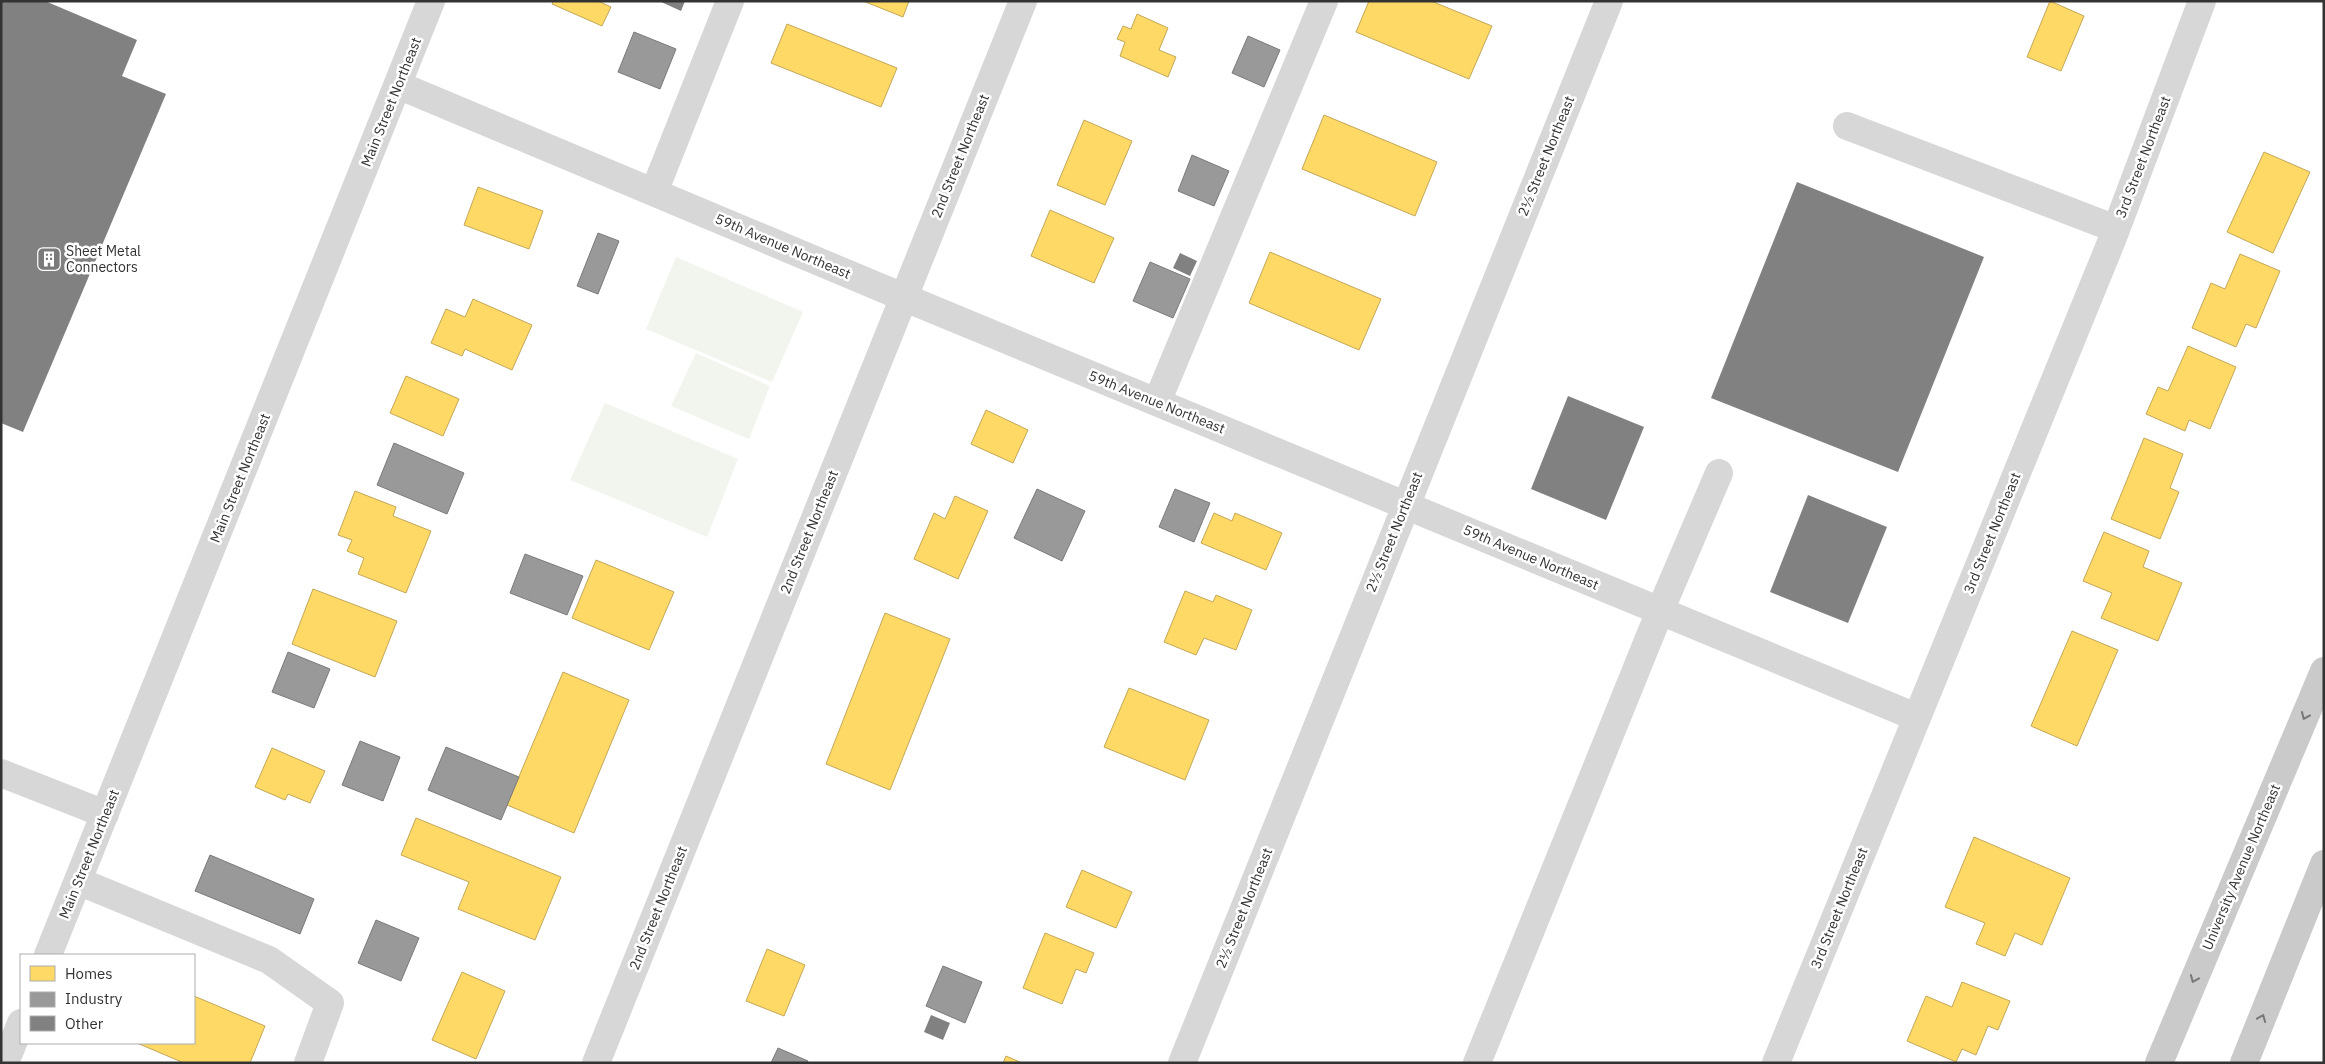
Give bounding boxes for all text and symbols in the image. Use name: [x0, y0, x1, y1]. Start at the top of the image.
street label: Main Street Northeast: [357, 35, 425, 169]
street label: 2nd Street Northeast: [927, 91, 993, 221]
street label: 2½ Street Northeast: [1514, 93, 1578, 219]
street label: 3rd Street Northeast: [2111, 93, 2175, 221]
street label: 59th Avenue Northeast: [712, 209, 854, 283]
place label: Sheet Metal Connectors: [66, 242, 141, 276]
building icon: Sheet Metal Connectors: [36, 246, 62, 272]
street label: 59th Avenue Northeast: [1086, 366, 1228, 438]
street label: Main Street Northeast: [206, 411, 274, 545]
street label: 2nd Street Northeast: [776, 467, 842, 597]
street label: 2½ Street Northeast: [1362, 469, 1426, 595]
street label: 3rd Street Northeast: [1959, 470, 2025, 596]
street label: 59th Avenue Northeast: [1460, 520, 1602, 594]
one-way arrow: [2300, 711, 2311, 720]
street label: University Avenue Northeast: [2198, 781, 2284, 953]
street label: Main Street Northeast: [55, 787, 123, 921]
street label: 2nd Street Northeast: [625, 843, 691, 973]
street label: 2½ Street Northeast: [1212, 845, 1276, 971]
street label: 3rd Street Northeast: [1806, 845, 1872, 971]
legend: [20, 954, 195, 1044]
text: Homes: [65, 964, 113, 983]
one-way arrow: [2190, 974, 2201, 983]
text: Industry: [65, 989, 123, 1008]
text: Other: [65, 1014, 104, 1033]
one-way arrow: [2256, 1014, 2266, 1022]

